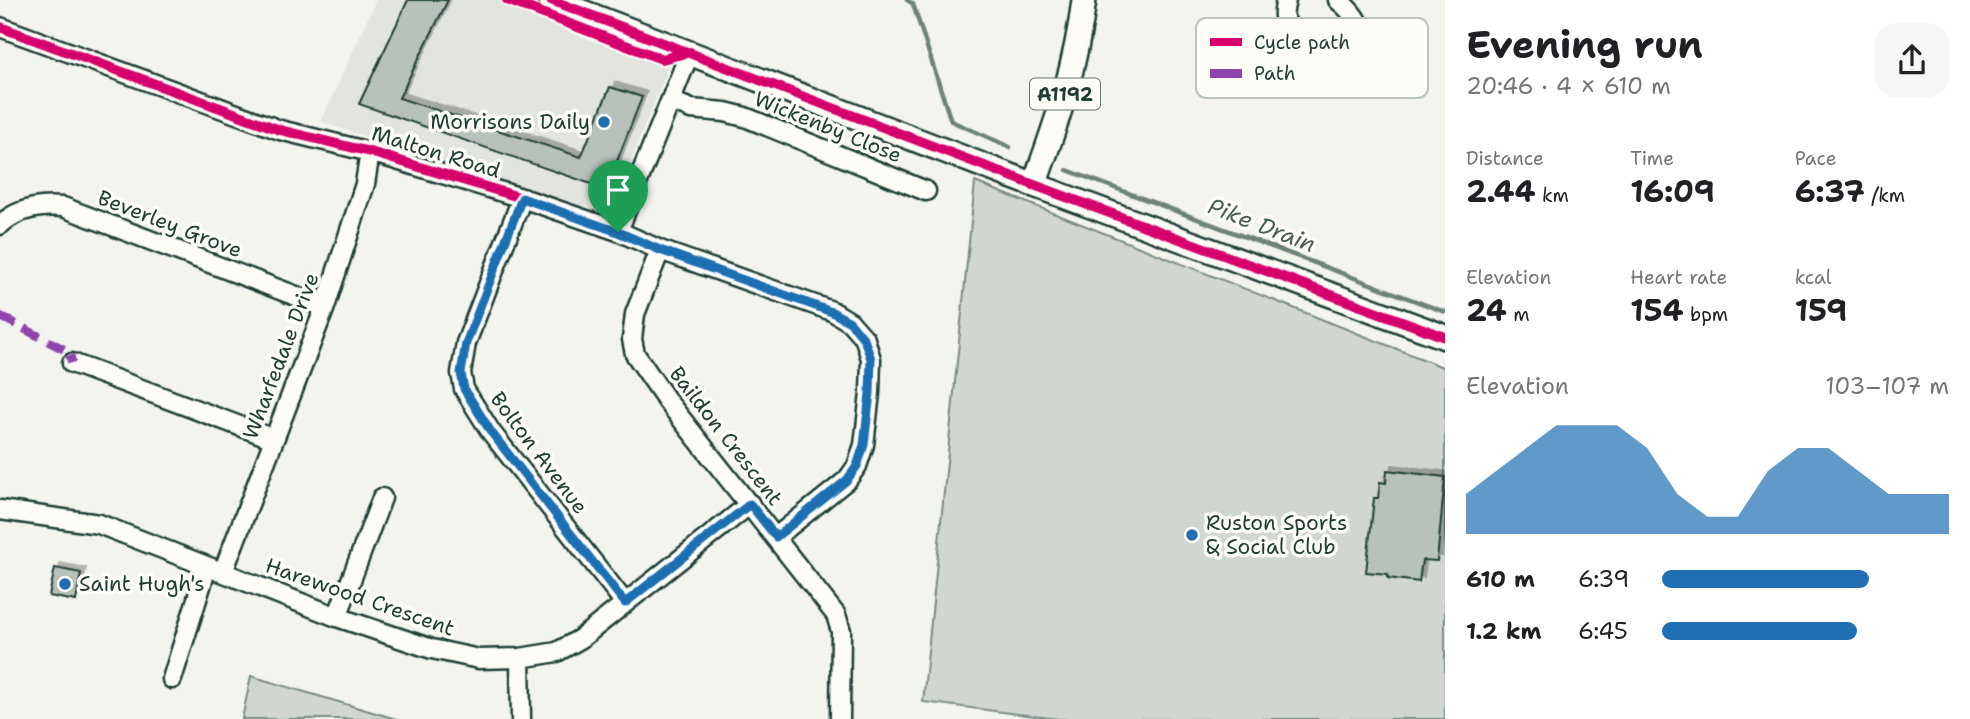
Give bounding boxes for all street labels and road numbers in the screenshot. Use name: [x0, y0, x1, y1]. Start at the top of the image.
road number: A1192: [1030, 78, 1100, 110]
street label: Wickenby Close: [750, 85, 906, 169]
street label: Malton Road: [368, 119, 504, 185]
street label: Beverley Grove: [94, 184, 246, 264]
street label: Wharfedale Drive: [236, 269, 326, 443]
street label: Baildon Crescent: [663, 361, 789, 511]
street label: Bolton Avenue: [484, 386, 594, 520]
street label: Harewood Crescent: [262, 551, 458, 643]

